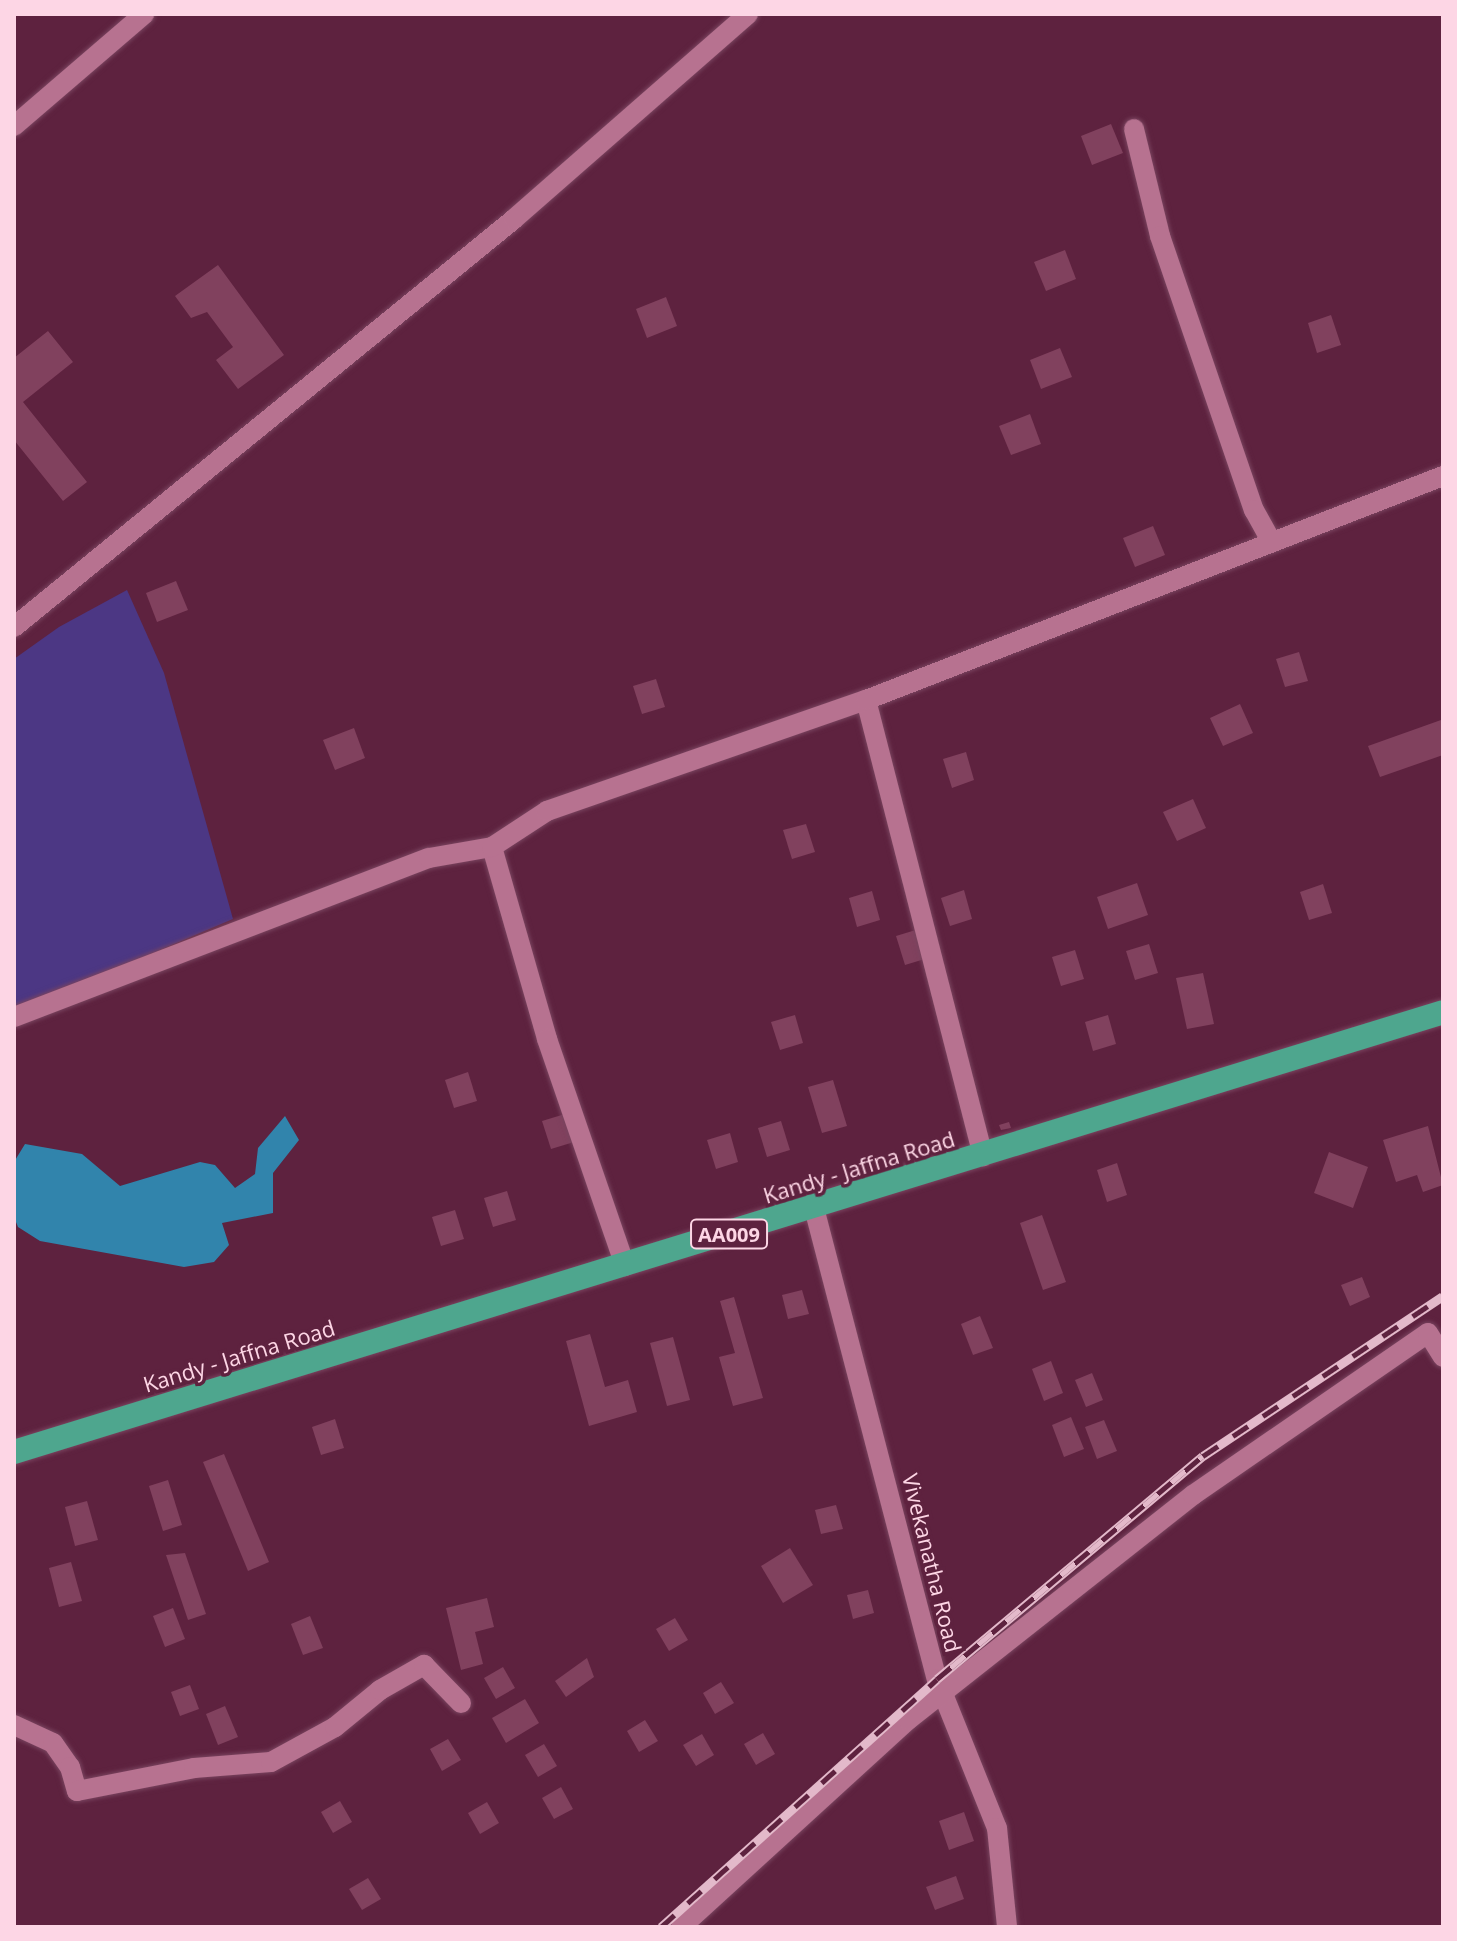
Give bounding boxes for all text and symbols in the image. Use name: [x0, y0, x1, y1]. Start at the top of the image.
street label: Kandy - Jaffna Road: [760, 1125, 958, 1209]
road number: AA009: [689, 1218, 769, 1250]
street label: Kandy - Jaffna Road: [140, 1314, 338, 1398]
street label: Vivekanatha Road: [897, 1471, 967, 1655]

